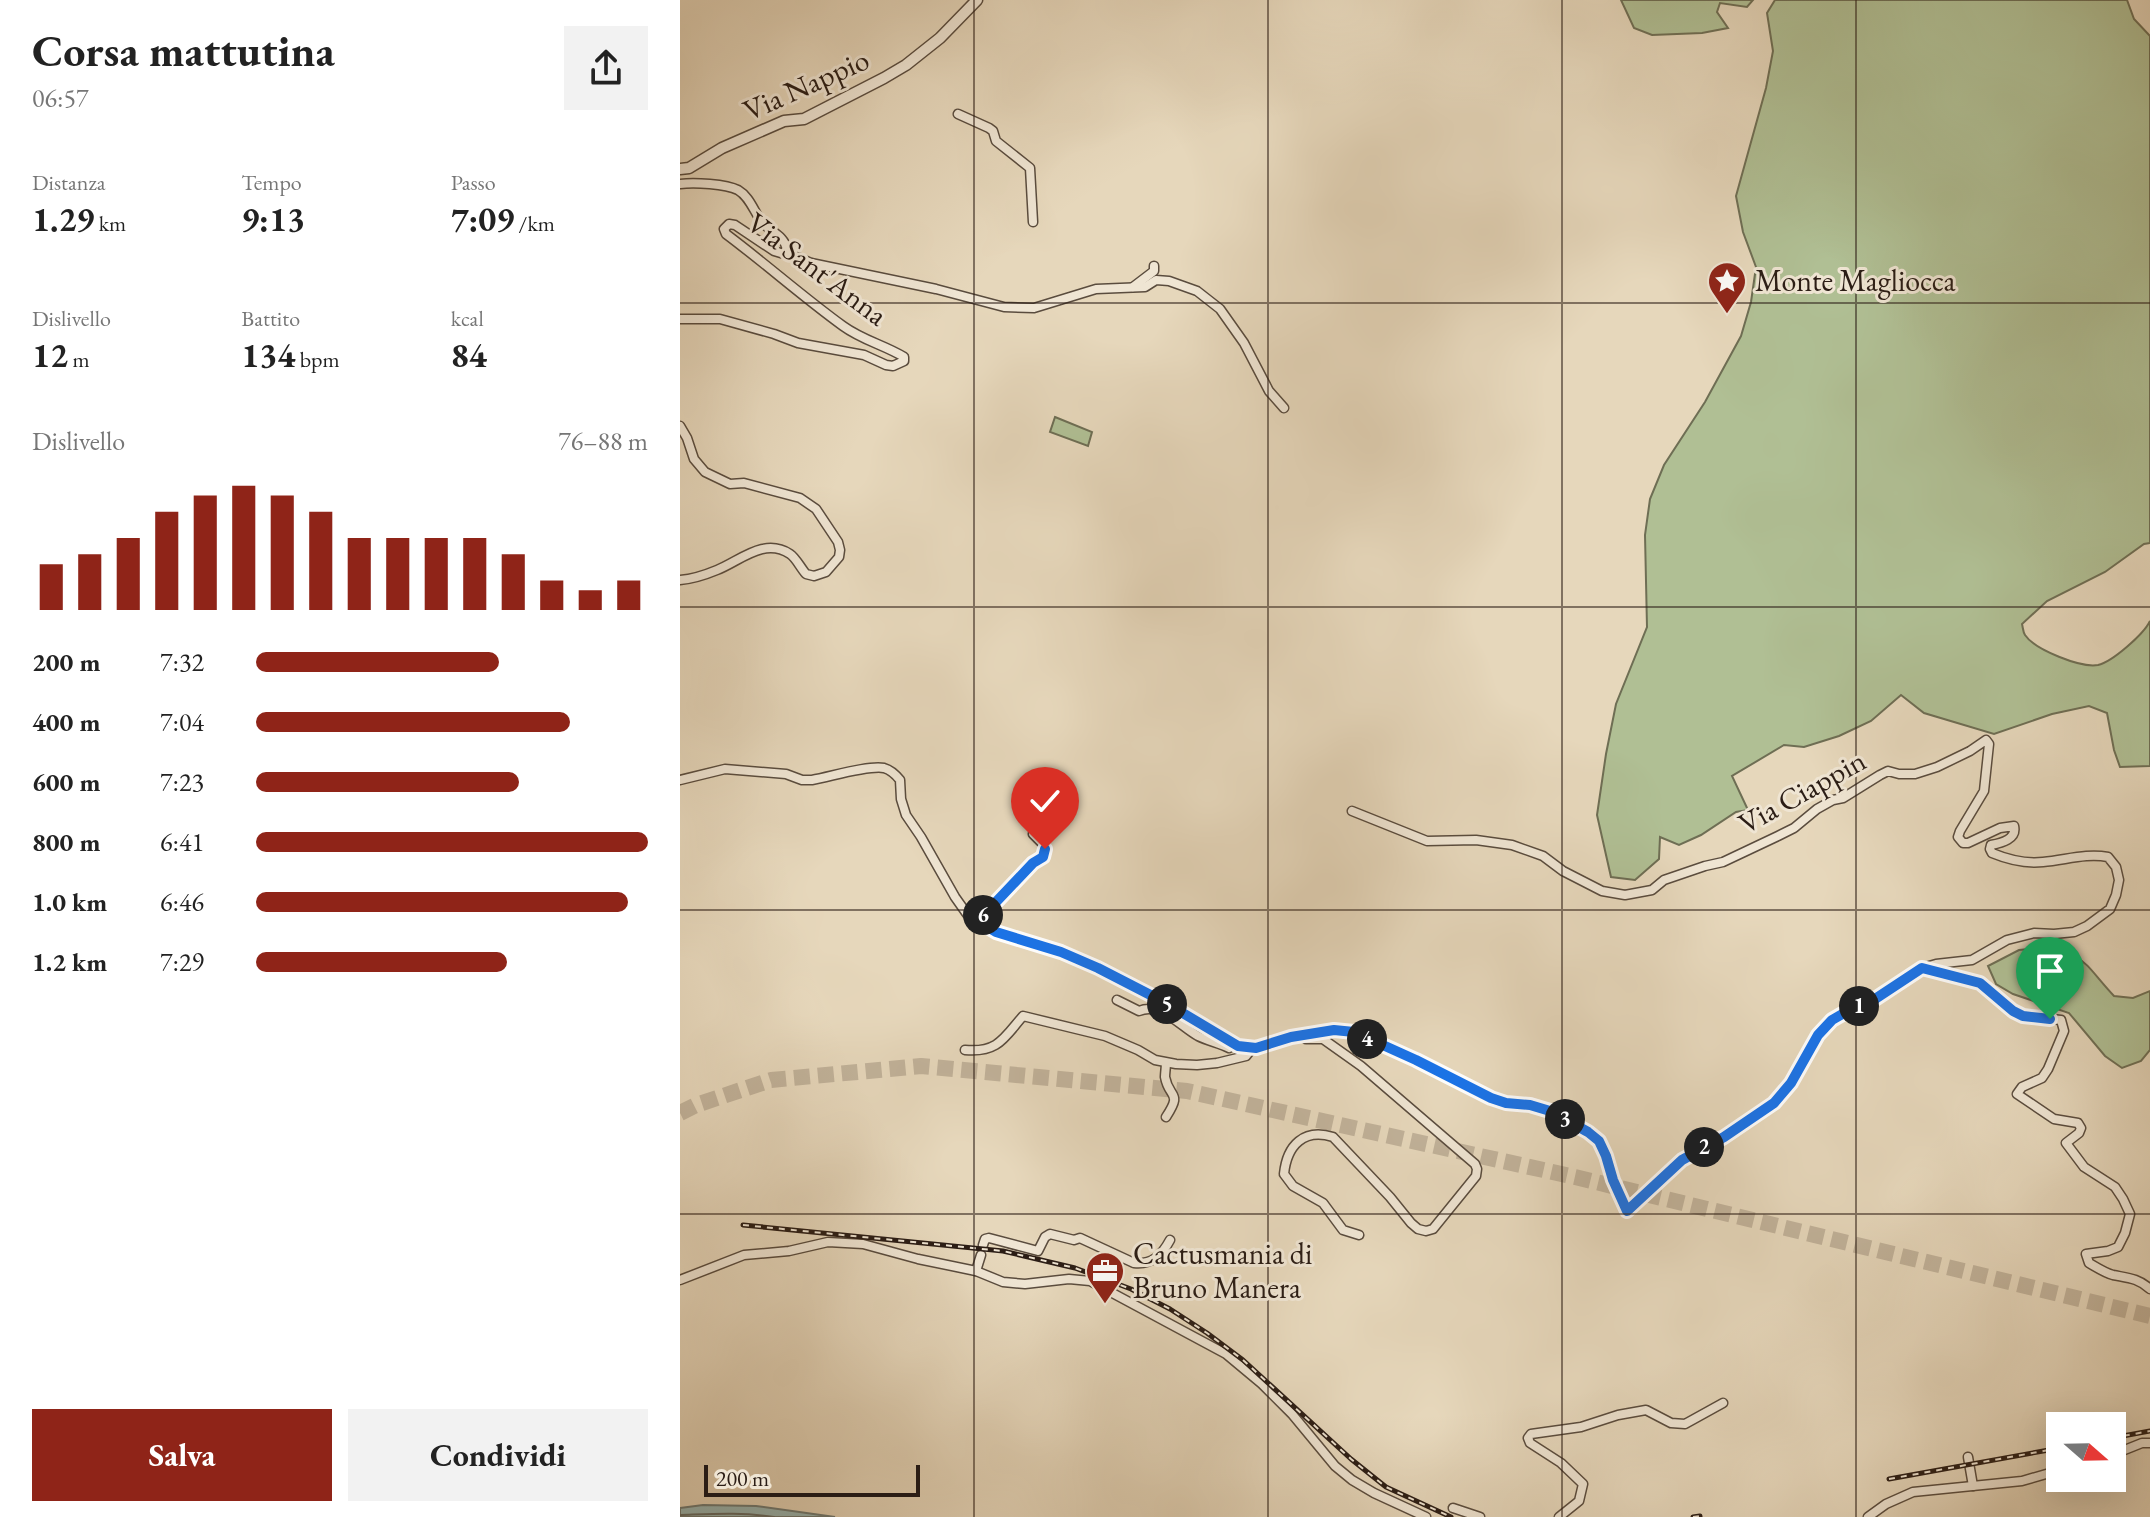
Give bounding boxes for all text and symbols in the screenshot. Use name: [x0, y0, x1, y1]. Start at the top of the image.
text: Corsa mattutina: [32, 22, 335, 79]
button: share: [564, 26, 648, 110]
street label: Via Nappio: [737, 39, 875, 130]
text: 06:57: [32, 81, 88, 115]
text: Distanza: [32, 168, 105, 197]
text: Tempo: [241, 168, 302, 197]
text: Passo: [451, 168, 496, 197]
text: 1.29: [32, 197, 94, 241]
text: 9:13: [241, 197, 305, 241]
text: 7:09: [451, 197, 514, 241]
street label: Via Sant'Anna: [739, 203, 896, 334]
text: km: [94, 209, 126, 238]
text: /km: [514, 209, 555, 238]
place icon: Monte Magliocca: [1706, 260, 1748, 315]
place label: Monte Magliocca: [1755, 261, 1955, 300]
text: Dislivello: [32, 304, 111, 333]
text: Battito: [241, 304, 300, 333]
text: kcal: [451, 304, 484, 333]
text: 12: [32, 333, 68, 377]
text: 134: [241, 333, 295, 377]
text: 84: [451, 333, 487, 377]
text: m: [68, 345, 90, 374]
text: bpm: [295, 345, 340, 374]
text: Dislivello: [32, 424, 125, 458]
text: 76–88 m: [558, 424, 648, 458]
text: 200 m: [32, 645, 100, 679]
text: 7:32: [160, 645, 204, 679]
text: 400 m: [32, 705, 100, 739]
text: 7:04: [160, 705, 204, 739]
street label: Via Ciappin: [1731, 741, 1872, 843]
text: 600 m: [32, 765, 100, 799]
text: 7:23: [160, 765, 204, 799]
pin: [1011, 767, 1079, 849]
icon: check: [1023, 779, 1067, 823]
text: 800 m: [32, 825, 100, 859]
text: 6:41: [160, 825, 204, 859]
text: 1.0 km: [32, 885, 107, 919]
text: 6:46: [160, 885, 204, 919]
pin: 6: [963, 895, 1003, 935]
text: 6: [977, 900, 989, 929]
pin: [2016, 937, 2084, 1019]
text: 1.2 km: [32, 945, 107, 979]
text: 7:29: [160, 945, 204, 979]
icon: arrive: [2028, 949, 2072, 993]
pin: 5: [1147, 984, 1187, 1024]
pin: 1: [1839, 986, 1879, 1026]
text: 5: [1161, 989, 1173, 1018]
text: 1: [1853, 991, 1865, 1020]
pin: 4: [1347, 1019, 1387, 1059]
text: 4: [1361, 1024, 1373, 1053]
pin: 3: [1545, 1099, 1585, 1139]
text: 3: [1559, 1104, 1571, 1133]
pin: 2: [1684, 1127, 1724, 1167]
text: 2: [1698, 1132, 1710, 1161]
place label: Cactusmania di Bruno Manera: [1133, 1234, 1312, 1307]
office icon: Cactusmania di Bruno Manera: [1084, 1250, 1126, 1305]
button: Salva: [32, 1409, 332, 1501]
button: Condividi: [348, 1409, 648, 1501]
north arrow: [2046, 1412, 2126, 1492]
map controls: [2046, 1412, 2126, 1492]
scale bar: [704, 1461, 920, 1497]
text: 200 m: [716, 1464, 769, 1493]

